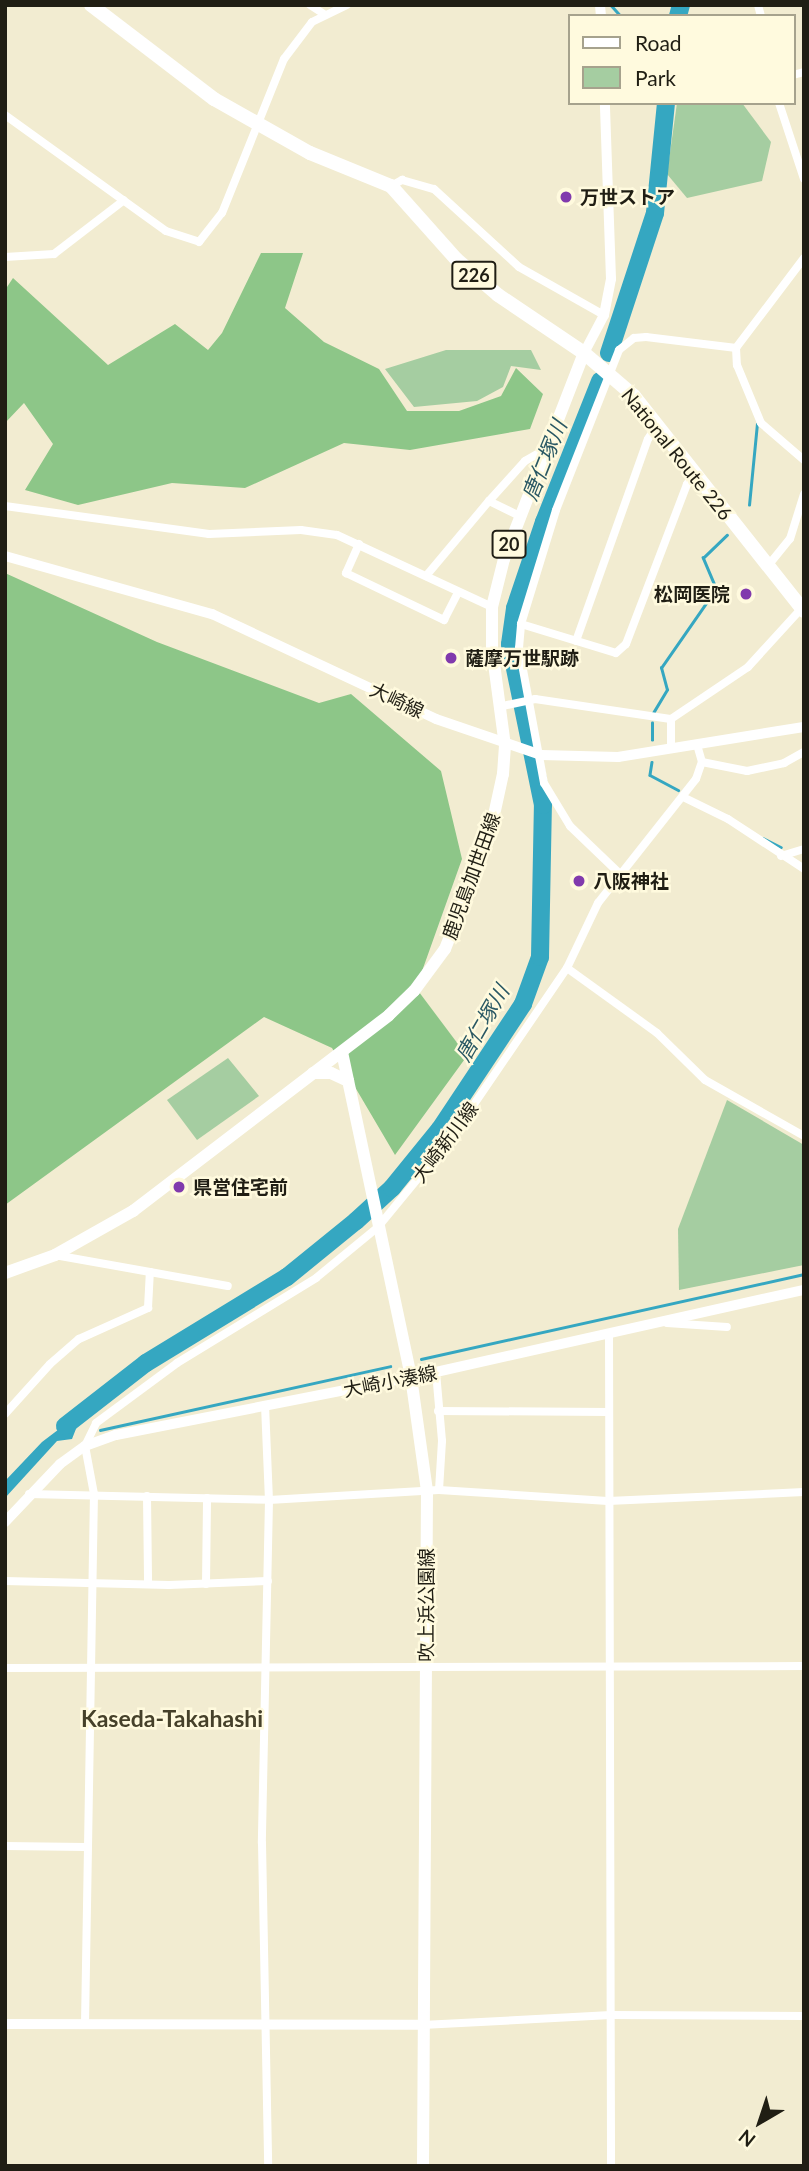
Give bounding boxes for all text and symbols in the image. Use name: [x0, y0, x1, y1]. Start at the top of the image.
legend: [568, 14, 795, 105]
text: Road: [635, 30, 682, 55]
text: Park: [635, 65, 676, 90]
place label: 万世ストア: [580, 186, 675, 208]
marker: 万世ストア: [558, 189, 574, 205]
road number: 226: [451, 260, 497, 290]
street label: National Route 226: [617, 384, 737, 524]
water label: 唐仁塚川: [517, 416, 571, 504]
road number: 20: [491, 530, 526, 558]
place label: 松岡医院: [654, 583, 730, 605]
marker: 松岡医院: [736, 584, 756, 604]
place label: 薩摩万世駅跡: [465, 647, 579, 669]
marker: 薩摩万世駅跡: [443, 650, 459, 666]
street label: 大崎線: [366, 678, 428, 722]
street label: 鹿児島加世田線: [438, 810, 504, 942]
place label: 八阪神社: [593, 870, 669, 892]
marker: 八阪神社: [571, 873, 587, 889]
water label: 唐仁塚川: [450, 980, 514, 1066]
street label: 大崎新川線: [407, 1097, 483, 1187]
place label: 県営住宅前: [193, 1176, 288, 1198]
marker: 県営住宅前: [171, 1179, 187, 1195]
street label: 大崎小湊線: [341, 1361, 439, 1401]
street label: 吹上浜公園線: [415, 1548, 437, 1662]
district label: Kaseda-Takahashi: [81, 1704, 263, 1732]
north arrow: [725, 2087, 795, 2157]
text: N: [734, 2125, 759, 2152]

